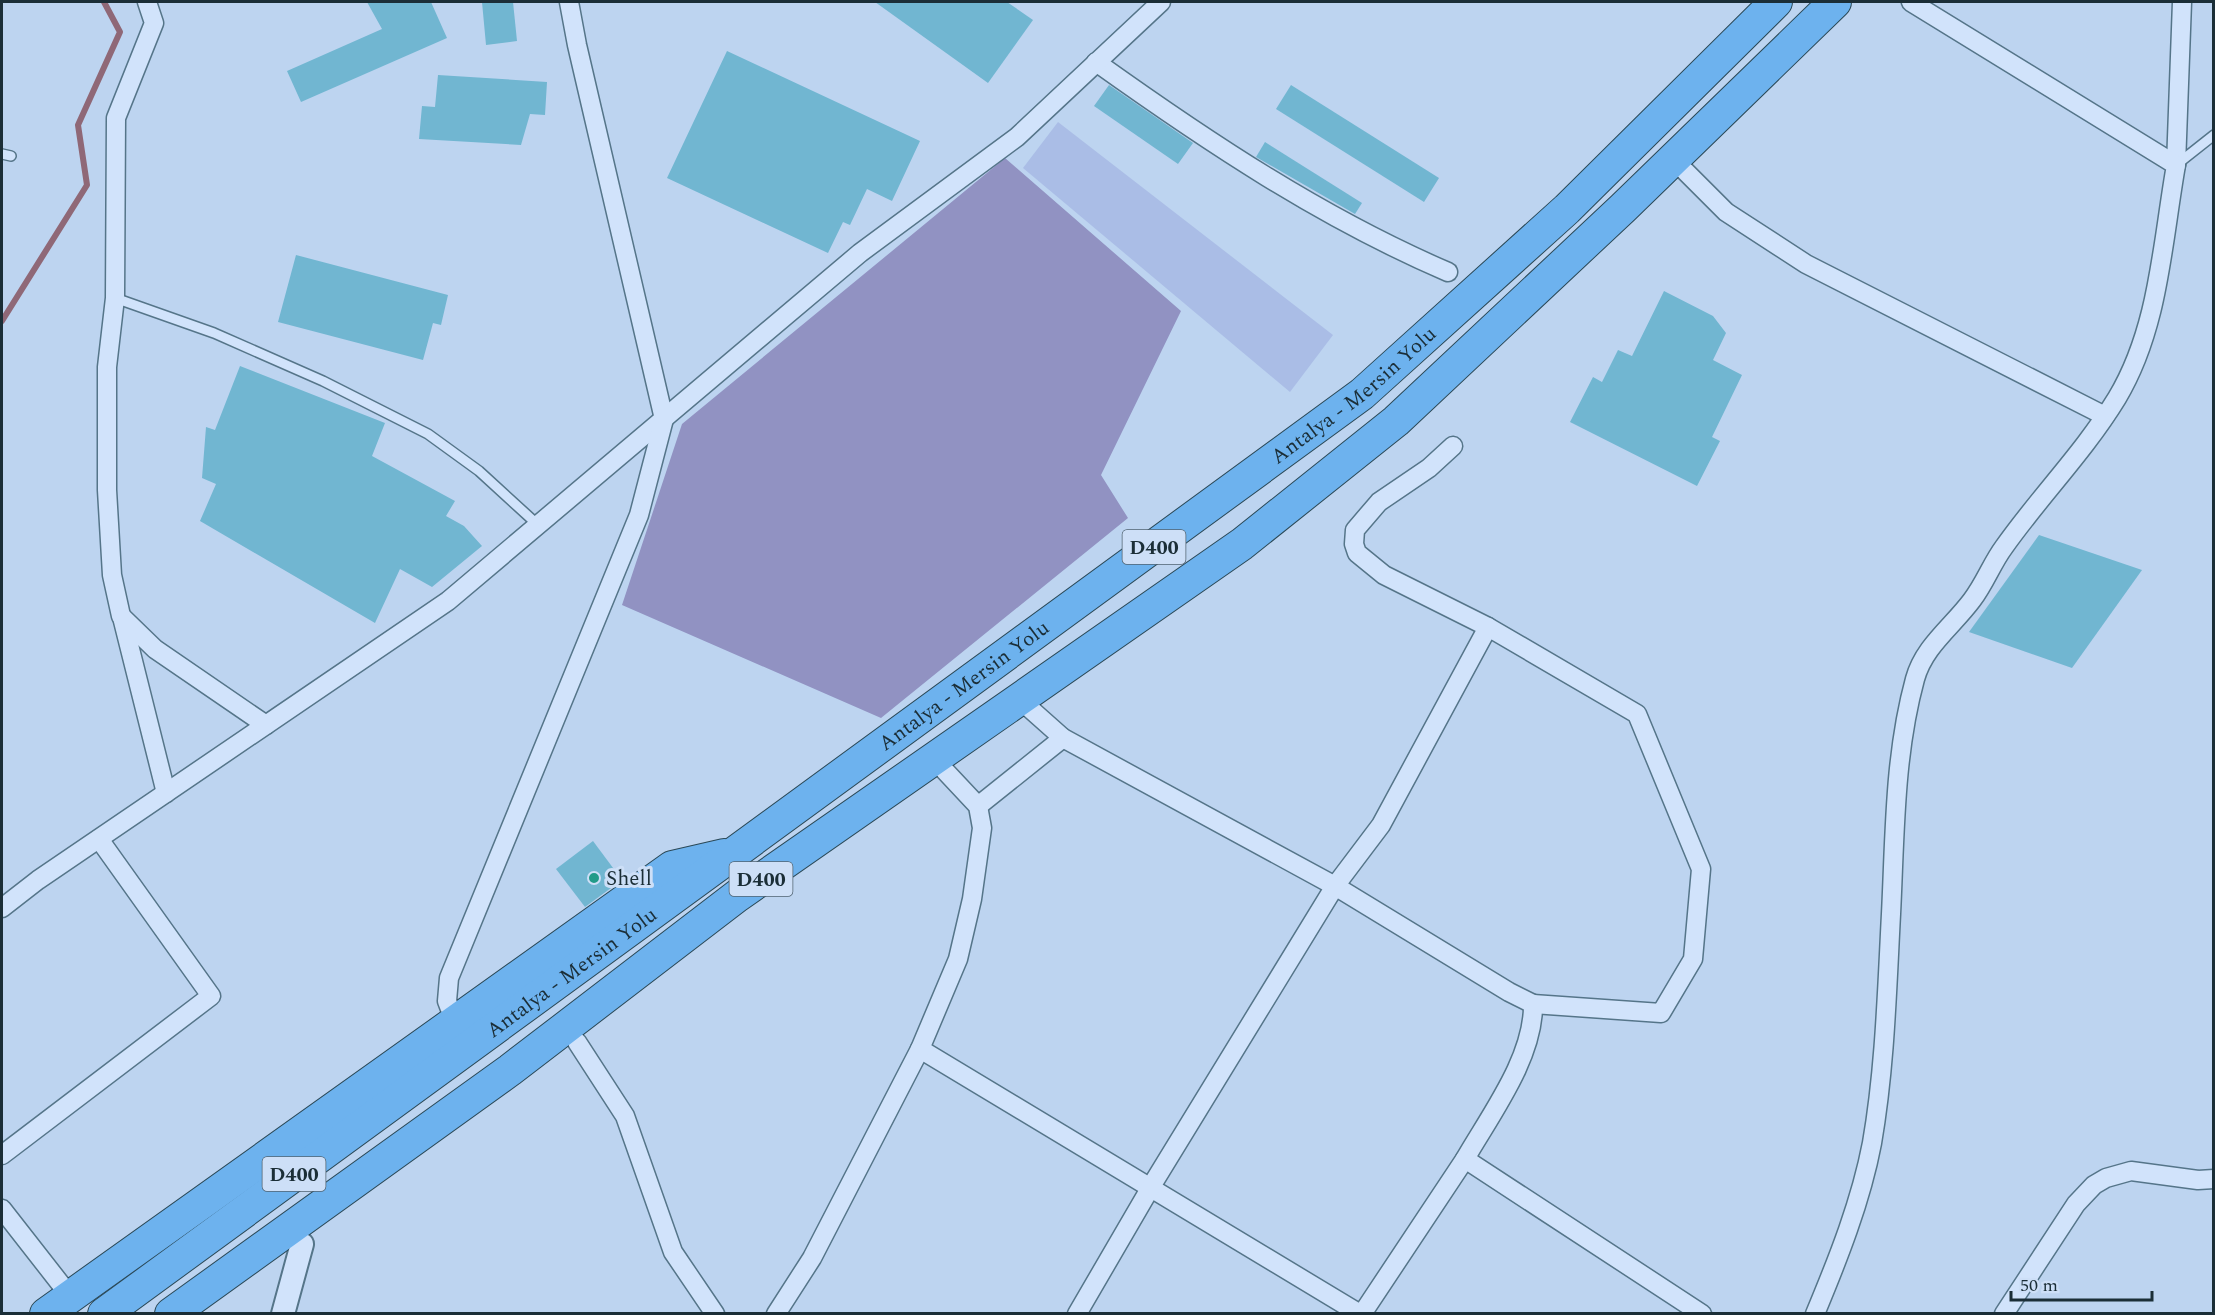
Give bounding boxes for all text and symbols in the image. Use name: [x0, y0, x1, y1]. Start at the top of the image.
street label: Antalya - Mersin Yolu: [1264, 319, 1444, 473]
road number: D400: [1122, 530, 1186, 564]
street label: Antalya - Mersin Yolu: [872, 613, 1057, 760]
road number: D400: [730, 862, 792, 896]
place label: Shell: [606, 863, 652, 895]
marker: Shell: [587, 871, 601, 885]
street label: Antalya - Mersin Yolu: [480, 899, 664, 1047]
road number: D400: [262, 1157, 326, 1191]
scale bar: [2011, 1264, 2152, 1302]
text: 50 m: [2020, 1272, 2058, 1299]

